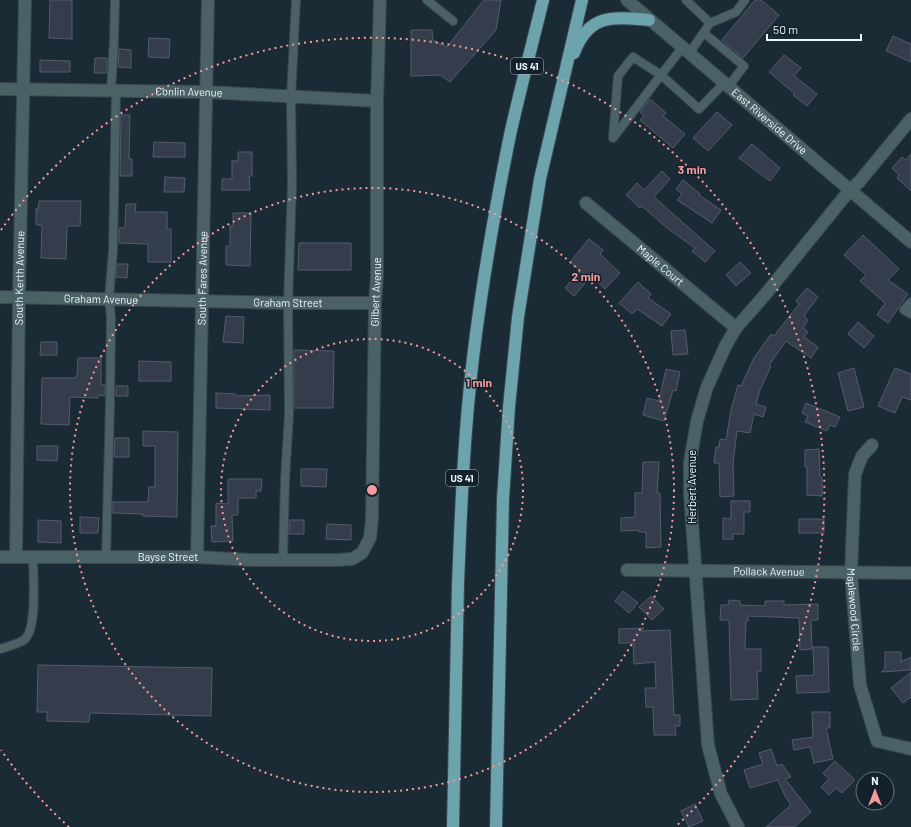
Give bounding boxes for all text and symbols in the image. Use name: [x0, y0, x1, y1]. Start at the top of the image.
scale bar: [767, 16, 861, 42]
text: 50 m: [773, 22, 798, 36]
road number: US 41: [511, 58, 543, 74]
street label: Conlin Avenue: [155, 84, 223, 99]
street label: East Riverside Drive: [729, 85, 810, 157]
text: 3 min: [678, 162, 706, 176]
street label: South Kerth Avenue: [12, 231, 26, 325]
street label: South Fares Avenue: [195, 231, 209, 325]
street label: Maple Court: [635, 241, 687, 288]
street label: Gilbert Avenue: [368, 257, 383, 327]
text: 2 min: [572, 269, 600, 283]
street label: Graham Avenue: [64, 291, 138, 306]
street label: Graham Street: [253, 295, 323, 309]
text: 1 min: [466, 375, 492, 389]
street label: Herbert Avenue: [685, 450, 698, 524]
road number: US 41: [446, 470, 478, 486]
centre of rings: [365, 483, 379, 497]
street label: Bayse Street: [138, 550, 198, 563]
street label: Pollack Avenue: [733, 564, 805, 578]
street label: Maplewood Circle: [845, 568, 864, 652]
north arrow: [855, 771, 895, 811]
text: N: [871, 774, 879, 787]

